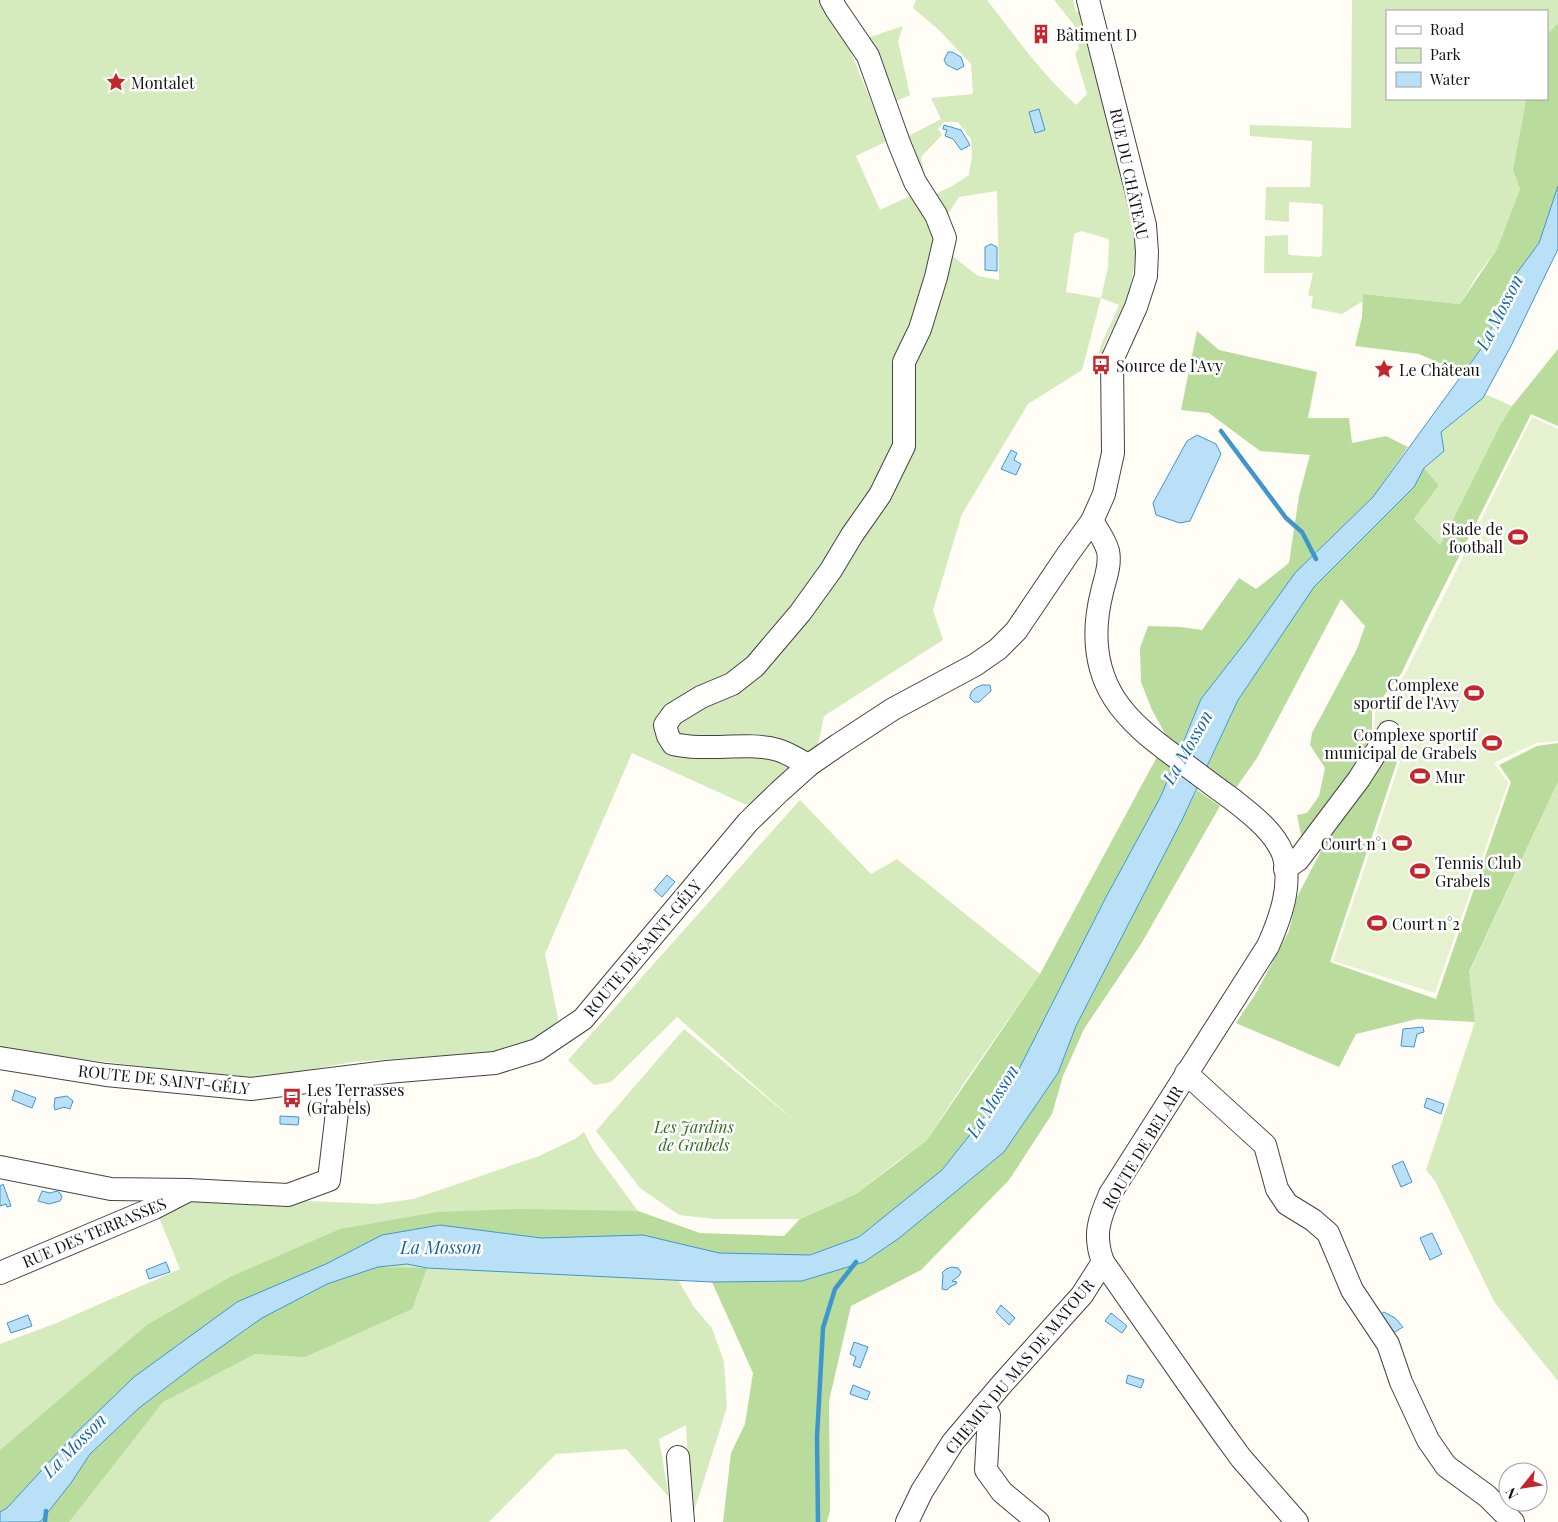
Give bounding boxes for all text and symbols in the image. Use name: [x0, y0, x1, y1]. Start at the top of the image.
legend: [1386, 10, 1548, 100]
text: Road: [1430, 19, 1464, 39]
building icon: Bâtiment D: [1030, 23, 1052, 45]
place label: Bâtiment D: [1056, 24, 1137, 45]
text: Park: [1430, 44, 1462, 64]
text: Water: [1429, 69, 1470, 89]
place icon: Montalet: [105, 71, 127, 93]
place label: Montalet: [131, 72, 195, 93]
street label: RUE DU CHÂTEAU: [1106, 106, 1154, 242]
water label: La Mosson: [1469, 270, 1528, 355]
bus stop icon: Source de l'Avy: [1090, 354, 1112, 376]
place label: Source de l'Avy: [1116, 355, 1223, 376]
place icon: Le Château: [1373, 358, 1395, 380]
place label: Le Château: [1399, 359, 1480, 380]
place label: Stade de football: [1442, 518, 1503, 557]
sports icon: Stade de football: [1507, 526, 1529, 548]
place label: Complexe sportif de l'Avy: [1353, 674, 1459, 713]
sports icon: Complexe sportif de l'Avy: [1463, 682, 1485, 704]
water label: La Mosson: [1156, 706, 1218, 789]
place label: Complexe sportif municipal de Grabels: [1324, 724, 1479, 763]
sports icon: Complexe sportif municipal de Grabels: [1481, 732, 1503, 754]
sports icon: Mur: [1409, 765, 1431, 787]
place label: Mur: [1435, 766, 1465, 787]
sports icon: Court n°1: [1391, 832, 1413, 854]
place label: Court n°1: [1321, 833, 1387, 854]
place label: Tennis Club Grabels: [1435, 852, 1521, 891]
sports icon: Tennis Club Grabels: [1409, 860, 1431, 882]
street label: ROUTE DE SAINT-GÉLY: [578, 875, 706, 1021]
sports icon: Court n°2: [1366, 912, 1388, 934]
place label: Court n°2: [1392, 913, 1460, 934]
street label: ROUTE DE SAINT-GÉLY: [77, 1060, 251, 1099]
water label: La Mosson: [960, 1060, 1024, 1143]
place label: Les Terrasses (Grabels): [307, 1079, 404, 1118]
street label: ROUTE DE BEL AIR: [1097, 1081, 1187, 1212]
bus stop icon: Les Terrasses (Grabels): [281, 1087, 303, 1109]
park label: Les Jardins de Grabels: [653, 1116, 734, 1155]
street label: RUE DES TERRASSES: [19, 1192, 169, 1272]
water label: La Mosson: [399, 1235, 482, 1259]
street label: CHEMIN DU MAS DE MATOUR: [940, 1274, 1099, 1458]
water label: La Mosson: [36, 1408, 111, 1483]
north arrow: [1498, 1462, 1548, 1512]
text: N: [1501, 1485, 1522, 1503]

